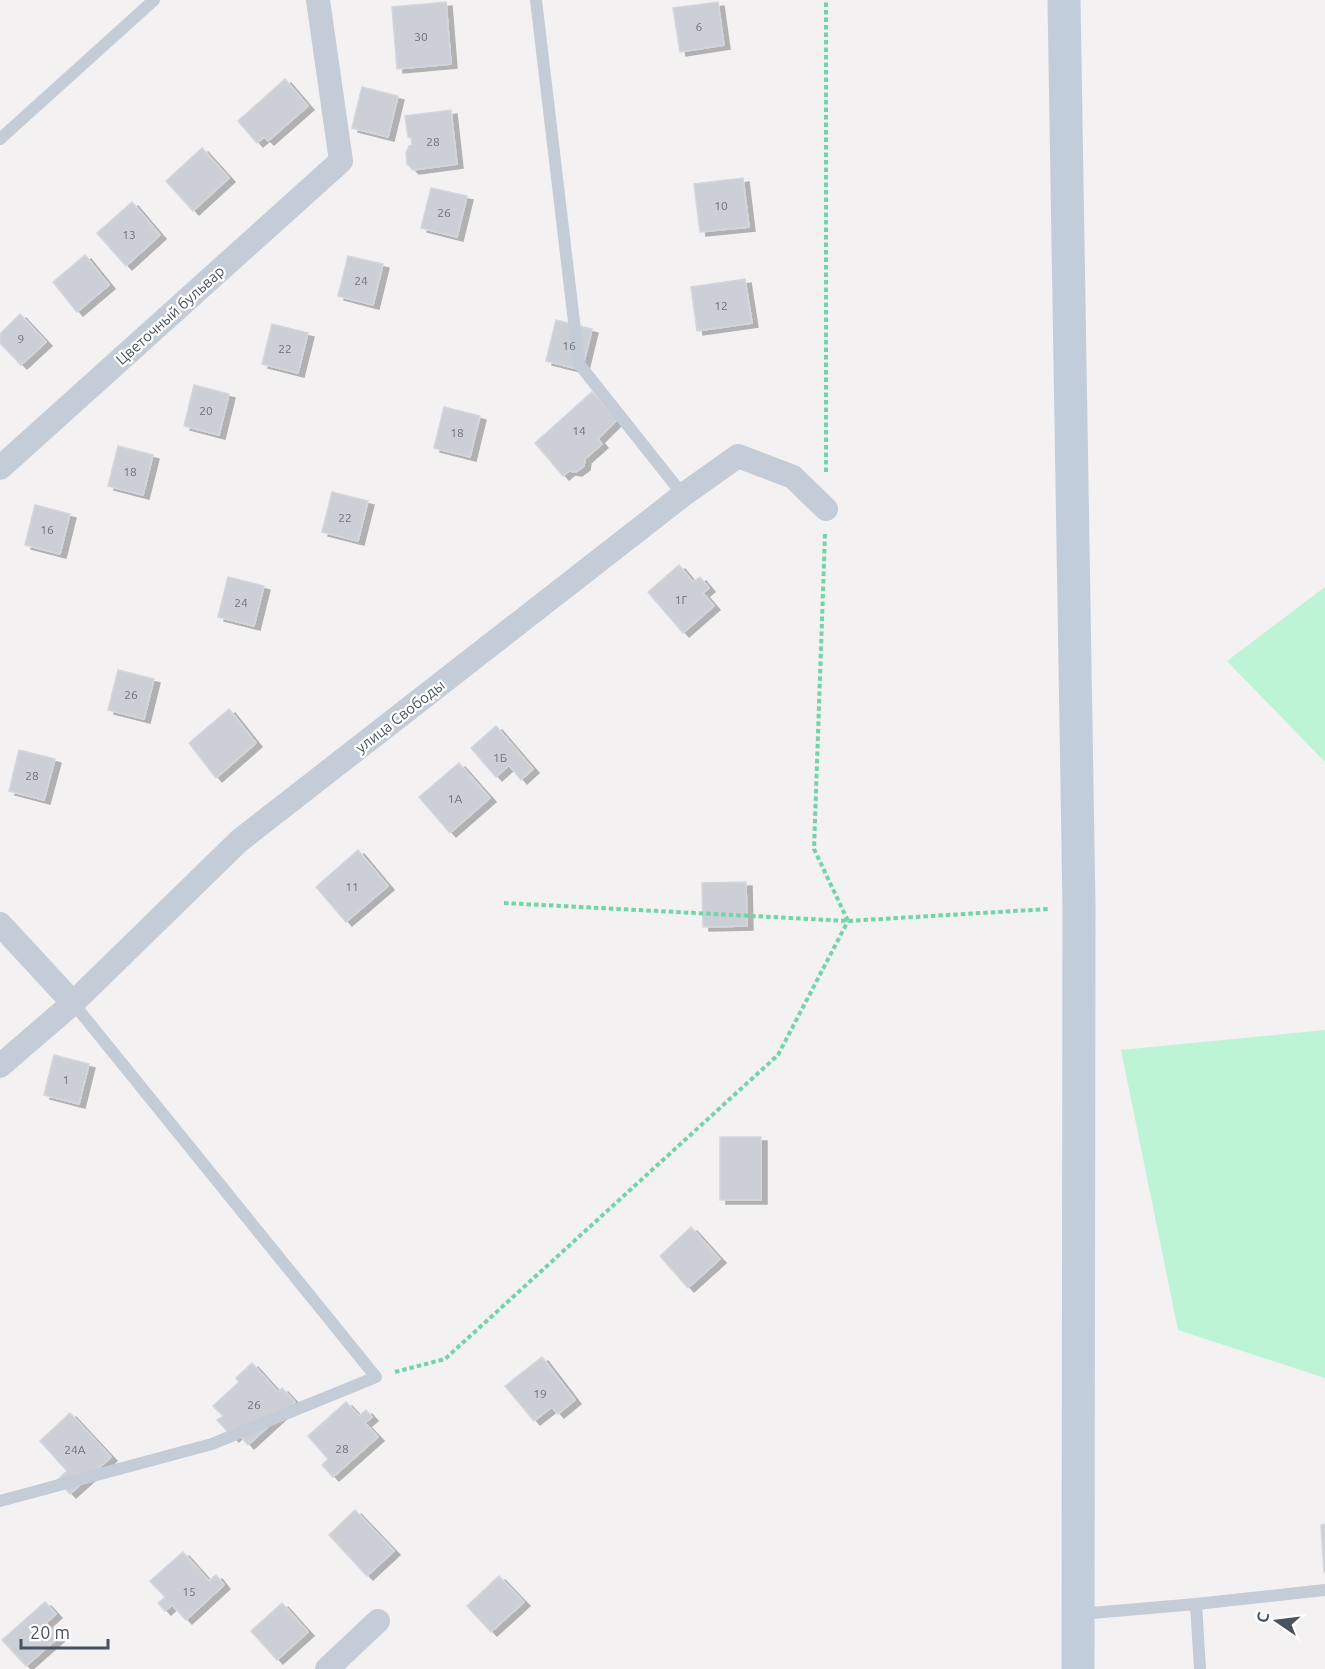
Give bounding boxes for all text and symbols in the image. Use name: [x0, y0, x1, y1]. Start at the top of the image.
house number: 6: [696, 20, 703, 33]
house number: 30: [414, 30, 428, 43]
house number: 28: [426, 135, 440, 148]
house number: 10: [714, 199, 728, 212]
house number: 26: [437, 206, 451, 219]
house number: 13: [122, 228, 136, 241]
street label: Цветочный бульвар: [112, 262, 228, 368]
house number: 24: [354, 274, 368, 287]
house number: 12: [714, 299, 728, 312]
house number: 9: [18, 332, 24, 345]
house number: 16: [562, 339, 576, 352]
house number: 22: [278, 342, 292, 355]
house number: 20: [199, 404, 213, 417]
house number: 14: [572, 424, 586, 437]
house number: 18: [450, 426, 464, 439]
house number: 18: [123, 465, 137, 478]
house number: 22: [338, 511, 352, 524]
house number: 16: [40, 523, 54, 536]
house number: 1Г: [675, 593, 687, 606]
house number: 24: [234, 596, 248, 609]
street label: улица Свободы: [352, 676, 448, 756]
house number: 26: [124, 688, 138, 701]
house number: 1Б: [493, 751, 507, 764]
house number: 28: [25, 769, 39, 782]
house number: 1А: [448, 792, 462, 805]
house number: 11: [345, 880, 359, 893]
house number: 1: [63, 1073, 69, 1086]
house number: 19: [533, 1387, 547, 1400]
house number: 26: [247, 1398, 261, 1411]
house number: 28: [335, 1442, 349, 1455]
house number: 24А: [64, 1443, 86, 1456]
house number: 15: [182, 1585, 196, 1598]
north arrow: [1247, 1591, 1307, 1651]
text: С: [1252, 1610, 1272, 1625]
scale bar: [21, 1612, 108, 1650]
text: 20 m: [30, 1622, 70, 1642]

